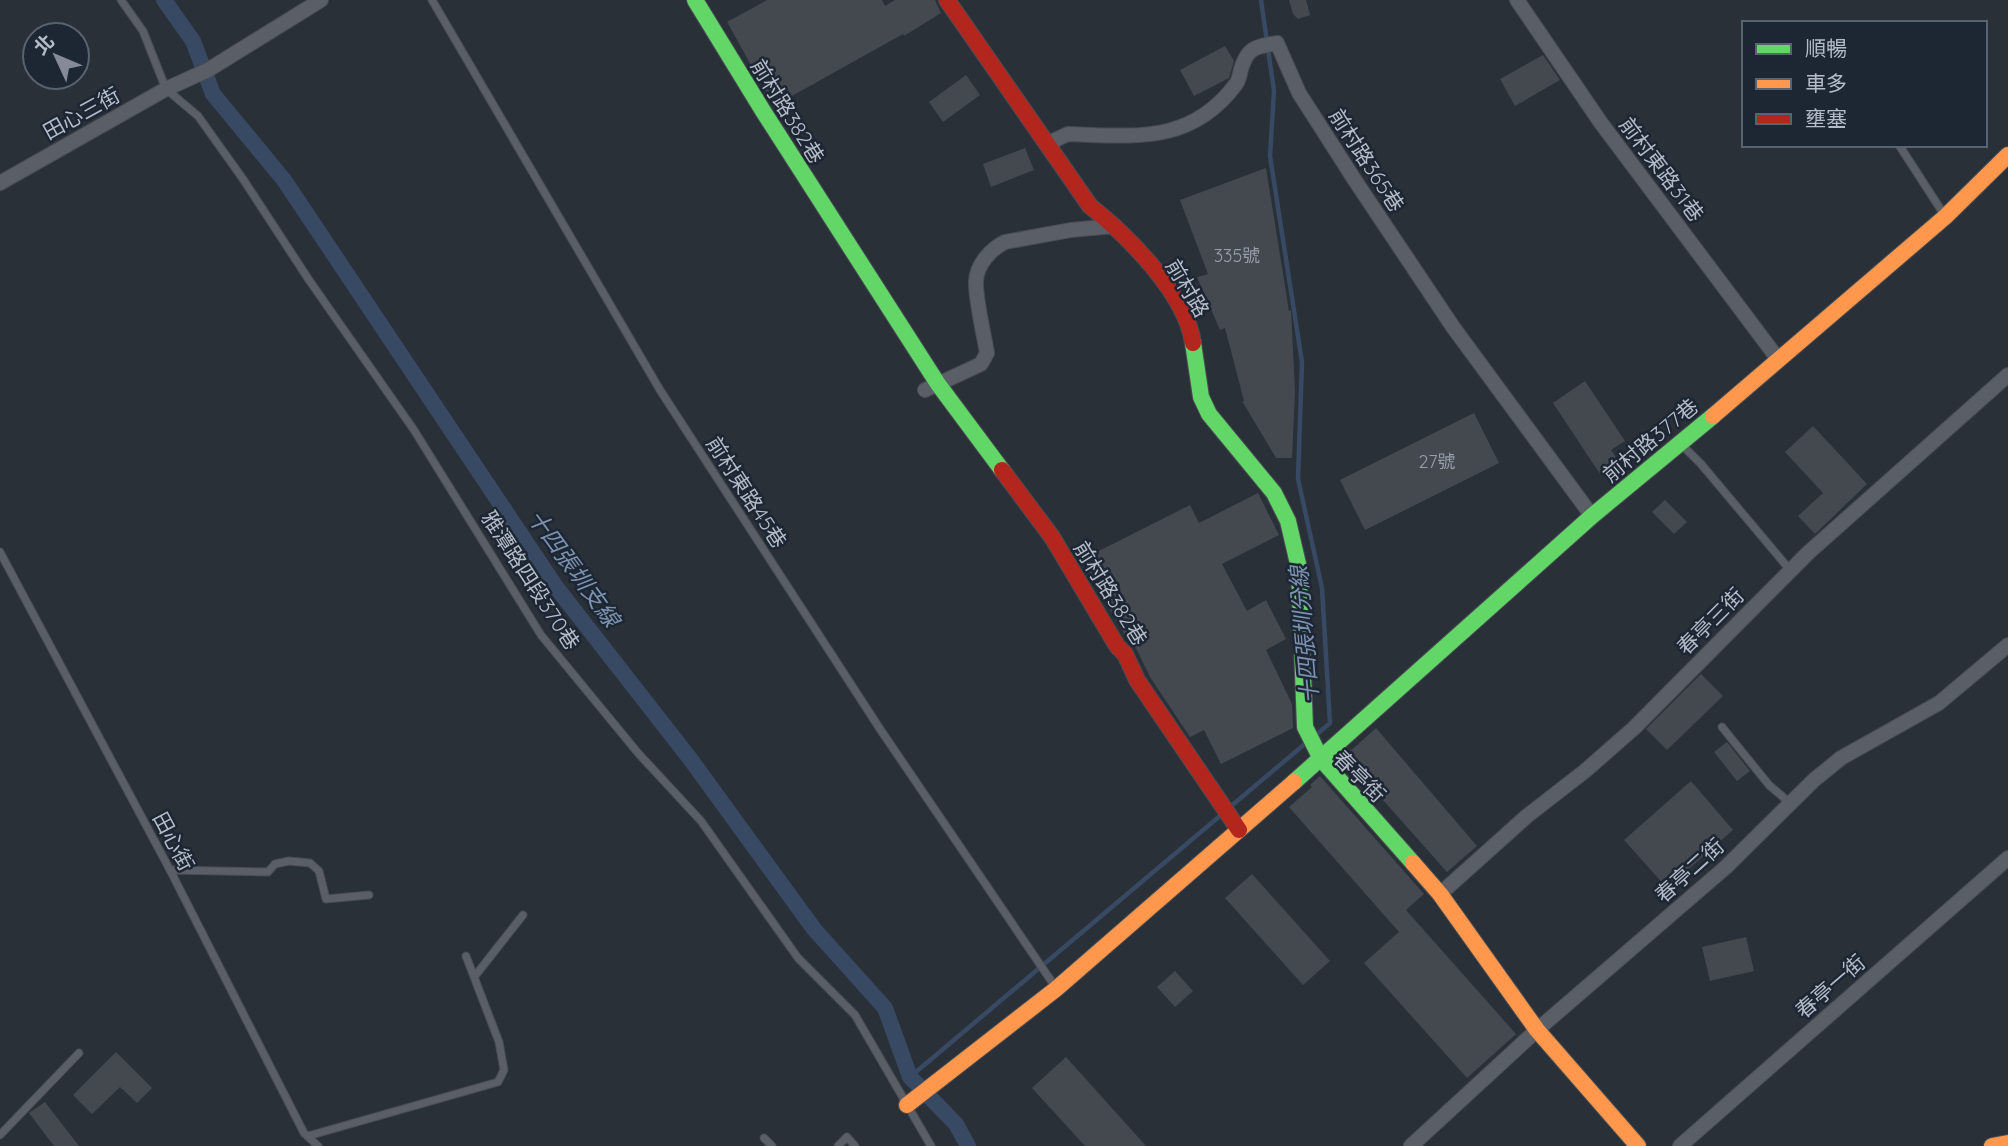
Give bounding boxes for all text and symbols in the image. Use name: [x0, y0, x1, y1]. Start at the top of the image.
north arrow: [21, 21, 91, 91]
legend: [1742, 21, 1987, 147]
text: 北: [29, 29, 59, 59]
text: 順暢: [1805, 35, 1847, 61]
street label: 前村路382巷: [746, 54, 830, 168]
text: 車多: [1805, 70, 1847, 96]
street label: 田心三街: [38, 81, 124, 145]
street label: 前村路365巷: [1324, 104, 1410, 216]
text: 壅塞: [1805, 105, 1847, 131]
street label: 前村東路31巷: [1614, 112, 1710, 226]
house number: 335號: [1214, 244, 1260, 267]
street label: 前村路: [1161, 254, 1215, 322]
street label: 前村路377巷: [1597, 393, 1703, 487]
street label: 前村東路45巷: [701, 431, 793, 553]
house number: 27號: [1419, 450, 1455, 473]
water label: 十四張圳支線: [522, 504, 628, 635]
street label: 雅潭路四段370巷: [476, 506, 586, 654]
street label: 前村路382巷: [1069, 536, 1153, 650]
water label: 十四張圳分線: [1283, 562, 1324, 705]
street label: 春亭三街: [1671, 582, 1749, 660]
street label: 春亭街: [1329, 745, 1391, 807]
street label: 田心街: [148, 807, 200, 875]
street label: 春亭二街: [1649, 832, 1729, 908]
street label: 春亭一街: [1790, 949, 1870, 1023]

